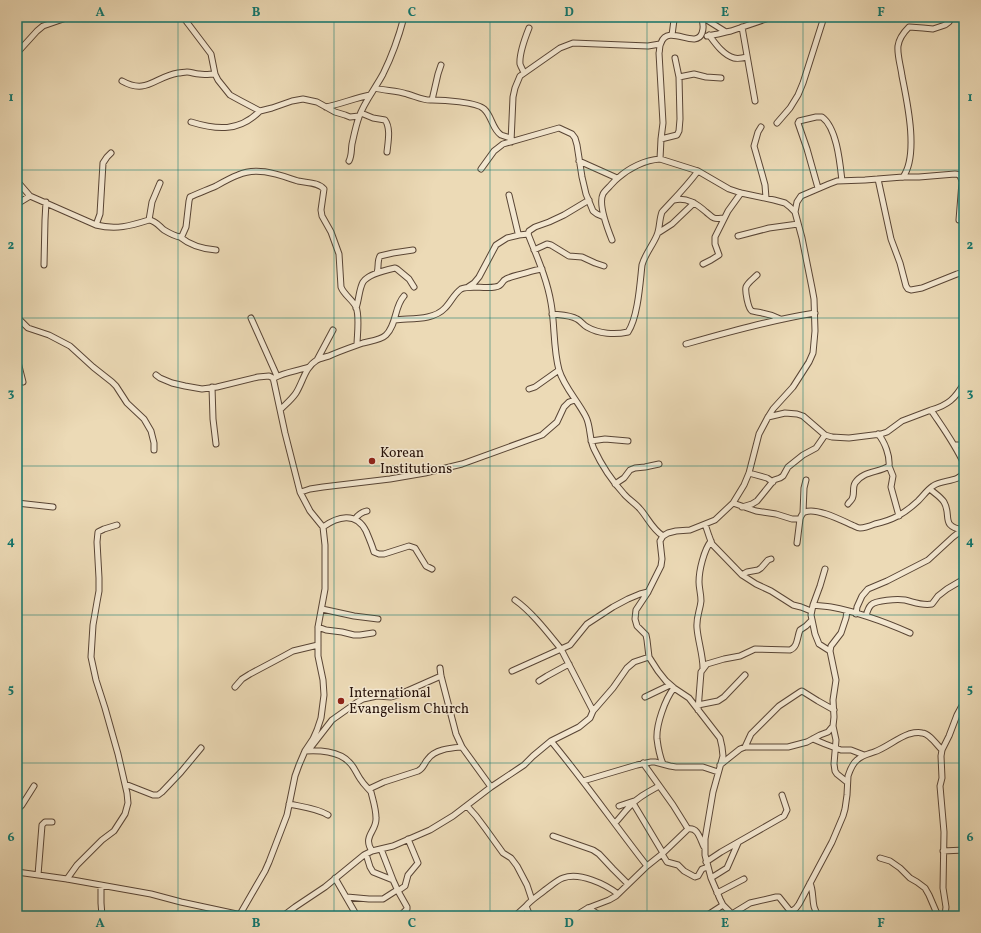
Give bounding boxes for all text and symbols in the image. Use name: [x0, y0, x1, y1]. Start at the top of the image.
text: A: [95, 4, 105, 22]
text: B: [252, 4, 261, 22]
text: C: [408, 4, 416, 22]
text: D: [564, 4, 574, 22]
text: E: [721, 4, 729, 22]
text: F: [877, 4, 885, 22]
text: 1: [8, 89, 14, 107]
text: 1: [967, 89, 973, 107]
text: 2: [8, 237, 15, 255]
text: 2: [967, 237, 974, 255]
text: 3: [8, 385, 15, 403]
text: 3: [967, 385, 974, 403]
place label: Korean Institutions: [380, 444, 452, 479]
marker: Korean Institutions: [367, 456, 377, 466]
text: 4: [7, 533, 15, 551]
text: 4: [966, 533, 974, 551]
text: 5: [8, 681, 14, 699]
text: 5: [967, 681, 973, 699]
place label: International Evangelism Church: [349, 684, 469, 719]
marker: International Evangelism Church: [336, 696, 346, 706]
text: 6: [7, 829, 15, 847]
text: 6: [966, 829, 974, 847]
text: A: [95, 915, 105, 933]
text: B: [252, 915, 261, 933]
text: C: [408, 915, 416, 933]
text: D: [564, 915, 574, 933]
text: E: [721, 915, 729, 933]
text: F: [877, 915, 885, 933]

